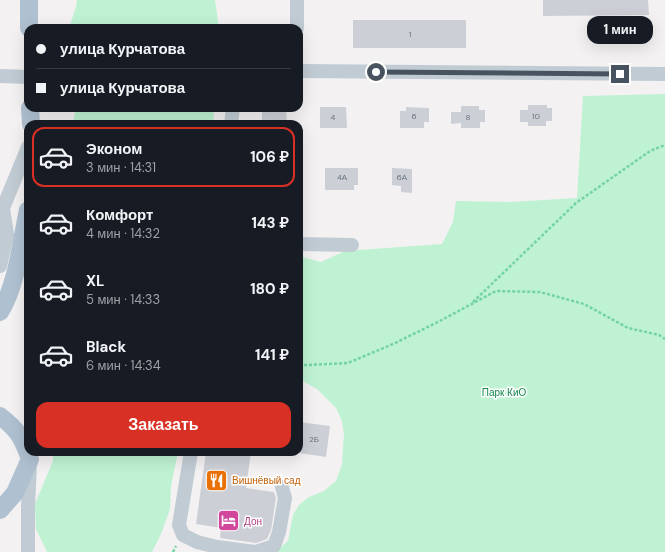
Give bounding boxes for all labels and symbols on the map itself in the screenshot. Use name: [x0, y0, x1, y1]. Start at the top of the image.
callout: 1 мин: [587, 16, 653, 44]
house number: 1: [409, 29, 411, 39]
route start: [367, 63, 385, 81]
route end: [611, 65, 629, 83]
house number: 6: [411, 111, 417, 121]
house number: 10: [532, 111, 541, 121]
house number: 4: [331, 112, 336, 122]
house number: 8: [466, 112, 471, 122]
house number: 4А: [337, 172, 348, 182]
house number: 6А: [397, 172, 408, 182]
park label: Парк КиО: [482, 386, 526, 399]
house number: 2Б: [309, 434, 319, 444]
restaurant icon: Вишнёвый сад: [203, 467, 229, 493]
place label: Вишнёвый сад: [232, 474, 301, 487]
hotel icon: Дон: [216, 508, 242, 534]
place label: Дон: [244, 515, 262, 528]

